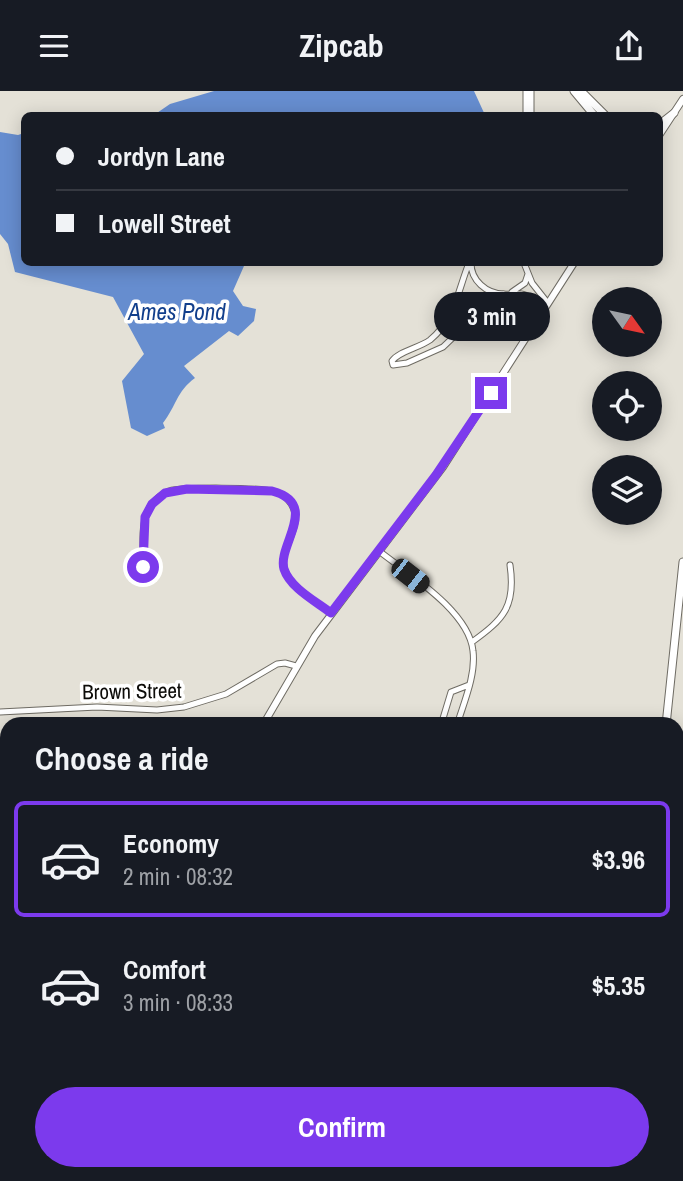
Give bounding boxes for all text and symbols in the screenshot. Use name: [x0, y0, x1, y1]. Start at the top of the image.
text: Zipcab: [299, 24, 384, 67]
icon: menu: [35, 27, 73, 65]
icon: share: [610, 27, 648, 65]
text: Jordyn Lane: [98, 139, 225, 174]
text: Lowell Street: [98, 206, 231, 241]
north arrow: [592, 287, 662, 357]
map controls: [592, 287, 662, 525]
callout: 3 min: [433, 292, 549, 341]
water label: Ames Pond: [127, 296, 226, 327]
text: 3 min: [467, 301, 517, 332]
button: locate: [592, 371, 662, 441]
route end: [475, 377, 507, 409]
button: layers: [592, 455, 662, 525]
route start: [127, 551, 159, 583]
car: [387, 555, 434, 597]
street label: Brown Street: [82, 676, 182, 706]
text: Choose a ride: [35, 737, 209, 780]
text: Economy: [123, 826, 219, 861]
icon: car: [39, 828, 102, 891]
text: $3.96: [592, 842, 645, 877]
text: 2 min · 08:32: [123, 861, 233, 892]
text: Comfort: [123, 952, 206, 987]
icon: car: [39, 954, 102, 1017]
text: $5.35: [592, 968, 645, 1003]
text: 3 min · 08:33: [123, 987, 233, 1018]
button: Confirm: [35, 1087, 649, 1167]

